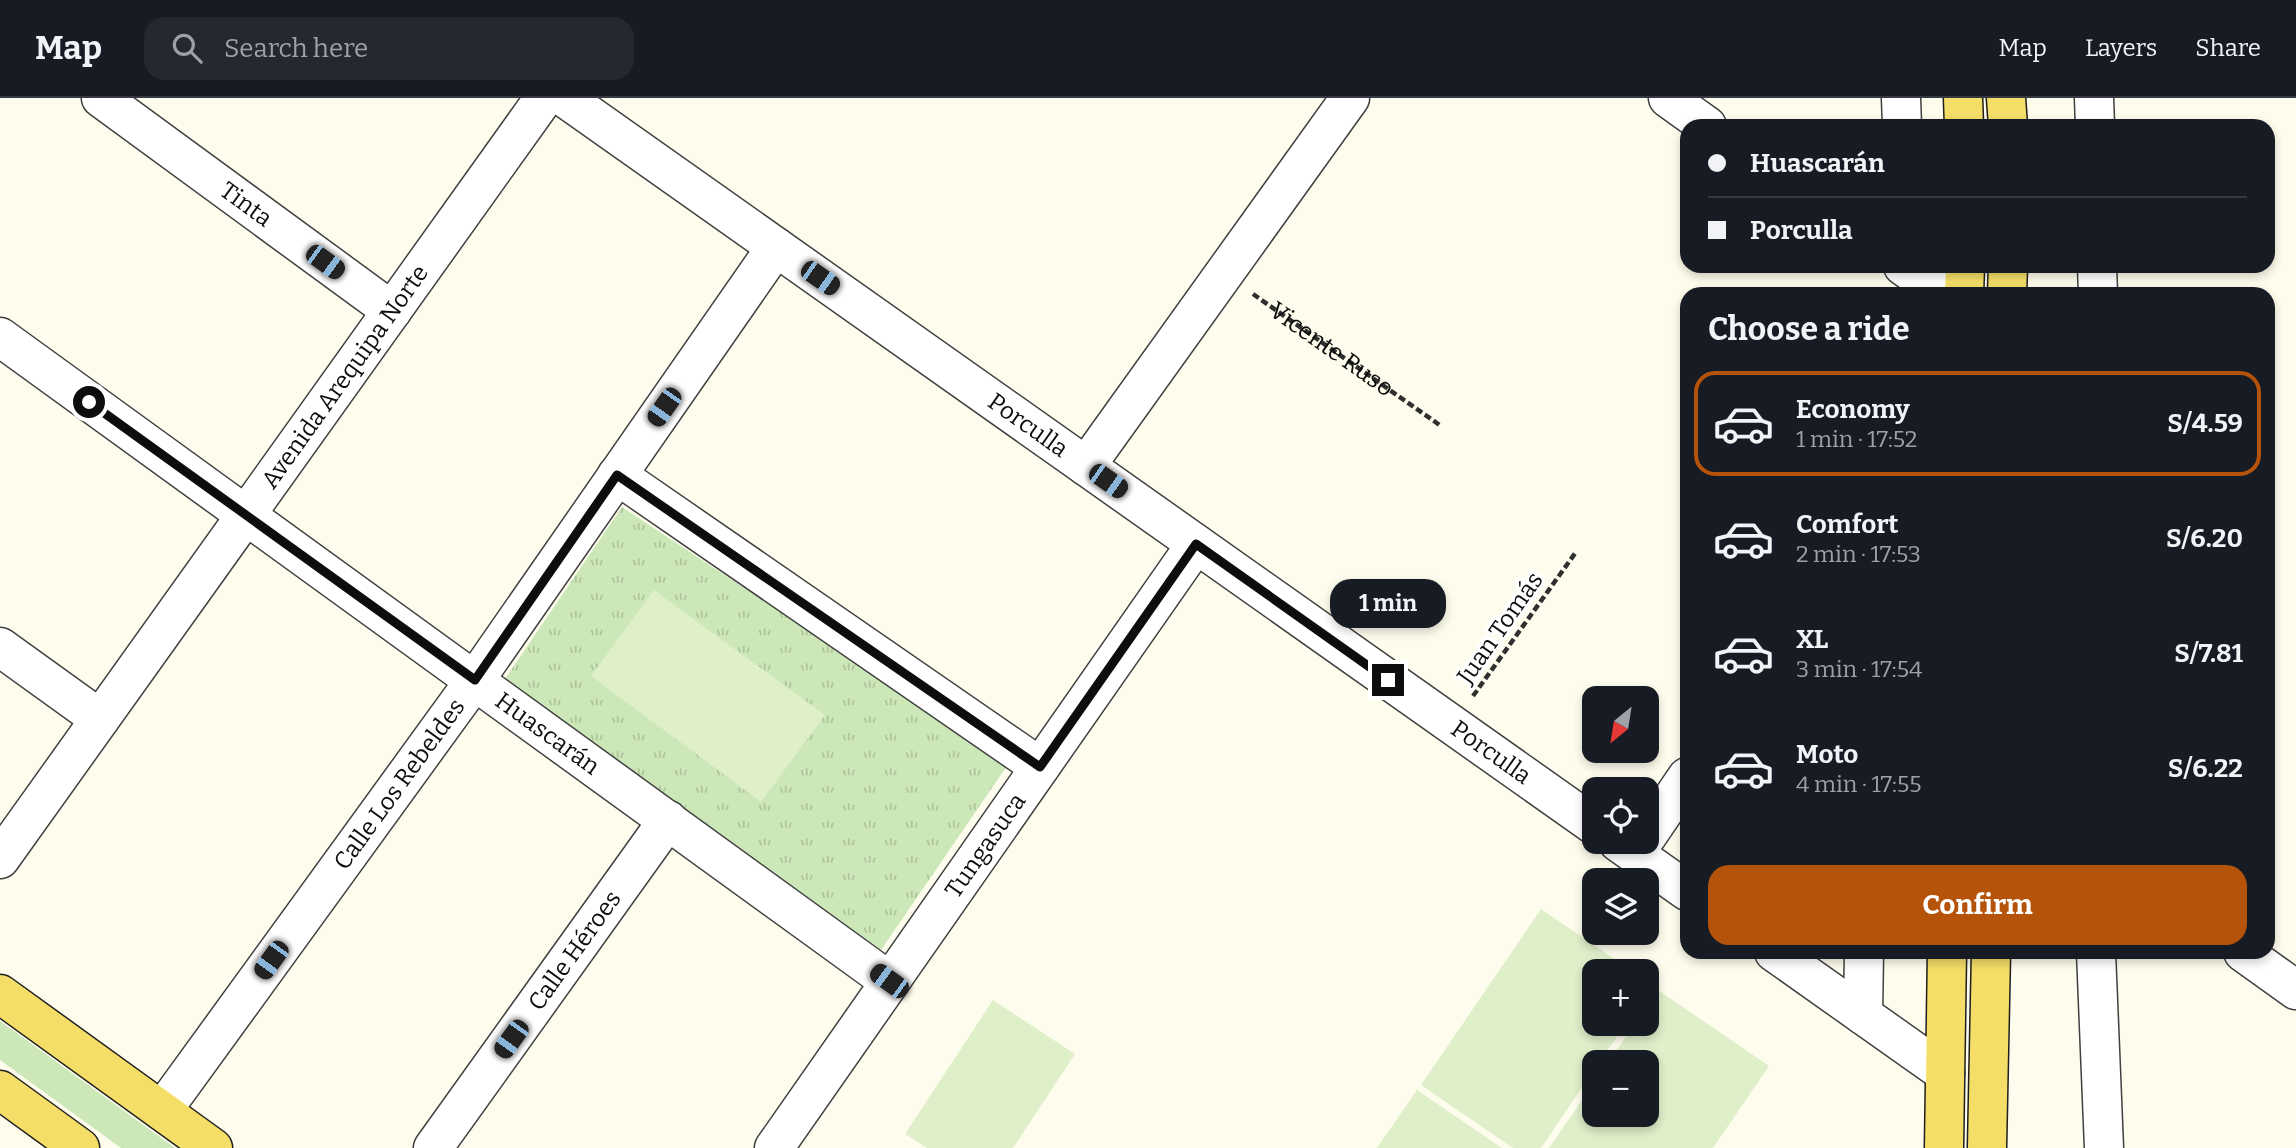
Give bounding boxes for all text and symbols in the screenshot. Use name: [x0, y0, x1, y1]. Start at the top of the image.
search box: [144, 17, 634, 80]
text: Map: [35, 28, 102, 68]
icon: search: [168, 29, 206, 67]
text: Search here: [224, 33, 368, 64]
text: Map: [1999, 34, 2047, 62]
text: Layers: [2085, 34, 2157, 62]
text: Share: [2195, 34, 2261, 62]
text: Huascarán: [1750, 148, 1885, 179]
street label: Tinta: [215, 176, 278, 233]
text: Porculla: [1750, 215, 1852, 246]
car: [302, 241, 349, 283]
car: [797, 257, 844, 299]
street label: Avenida Arequipa Norte: [256, 259, 434, 494]
street label: Vicente Ruso: [1264, 296, 1399, 402]
text: Choose a ride: [1708, 310, 1909, 348]
car: [644, 384, 685, 430]
route start: [73, 386, 105, 418]
street label: Porculla: [983, 387, 1073, 463]
icon: car: [1712, 392, 1775, 455]
text: Economy: [1796, 394, 1910, 425]
text: S/4.59: [2167, 408, 2243, 439]
text: 1 min · 17:52: [1796, 425, 1917, 453]
car: [1085, 460, 1132, 502]
icon: car: [1712, 507, 1775, 570]
text: Comfort: [1796, 509, 1899, 540]
text: S/6.20: [2166, 523, 2243, 554]
text: 2 min · 17:53: [1796, 540, 1921, 568]
street label: Juan Tomás: [1451, 567, 1549, 690]
callout: 1 min: [1330, 578, 1446, 628]
text: 1 min: [1359, 589, 1417, 617]
icon: car: [1712, 622, 1775, 685]
text: XL: [1796, 624, 1828, 655]
text: S/7.81: [2174, 638, 2243, 669]
text: 3 min · 17:54: [1796, 655, 1922, 683]
route end: [1372, 664, 1404, 696]
street label: Huascarán: [490, 686, 605, 781]
north arrow: [1582, 686, 1659, 763]
map controls: [1582, 686, 1659, 1127]
street label: Calle Los Rebeldes: [328, 693, 471, 875]
street label: Porculla: [1446, 715, 1537, 790]
icon: car: [1712, 737, 1775, 800]
text: Moto: [1796, 739, 1858, 770]
text: S/6.22: [2168, 753, 2243, 784]
text: 4 min · 17:55: [1796, 770, 1922, 798]
button: locate: [1582, 777, 1659, 854]
street label: Tungasuca: [939, 788, 1032, 903]
button: Confirm: [1708, 865, 2247, 945]
button: layers: [1582, 868, 1659, 945]
street label: Calle Héroes: [522, 885, 627, 1016]
car: [251, 937, 292, 983]
button: +: [1582, 959, 1659, 1036]
car: [866, 960, 913, 1002]
car: [491, 1016, 532, 1062]
button: −: [1582, 1050, 1659, 1127]

